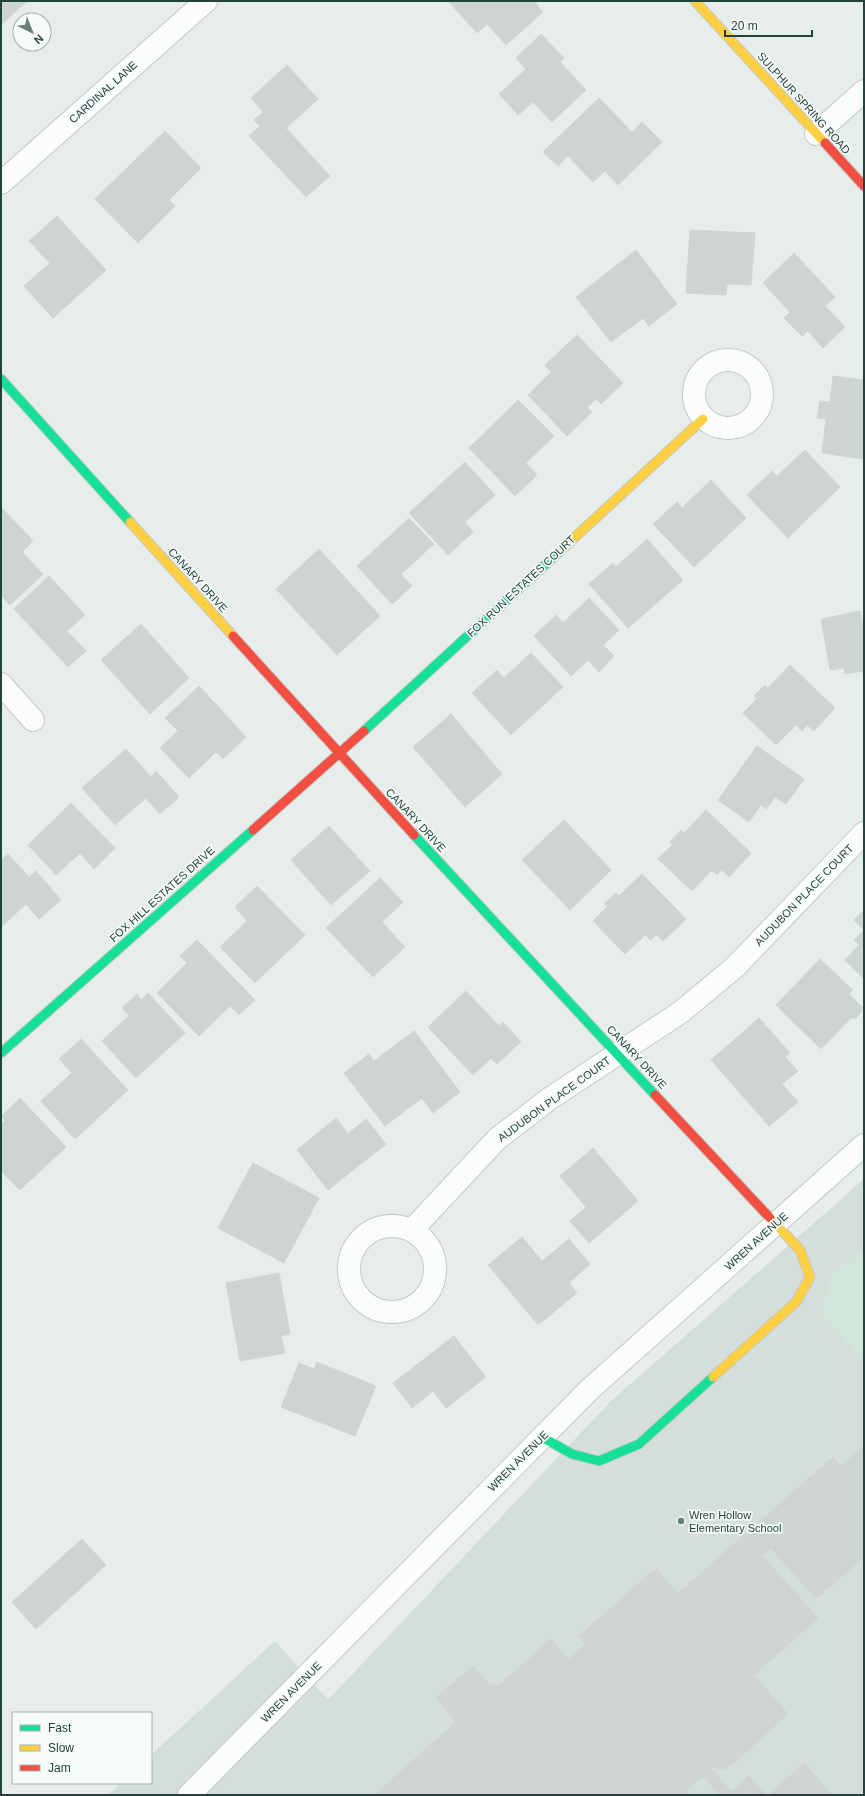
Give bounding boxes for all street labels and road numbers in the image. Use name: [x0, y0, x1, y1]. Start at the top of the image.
street label: SULPHUR SPRING ROAD: [755, 50, 853, 156]
street label: CARDINAL LANE: [67, 58, 139, 126]
street label: FOX RUN ESTATES COURT: [465, 533, 578, 639]
street label: CANARY DRIVE: [166, 545, 230, 615]
street label: CANARY DRIVE: [384, 786, 448, 854]
street label: AUDUBON PLACE COURT: [752, 842, 856, 948]
street label: FOX HILL ESTATES DRIVE: [107, 844, 217, 944]
street label: CANARY DRIVE: [605, 1023, 669, 1091]
street label: AUDUBON PLACE COURT: [495, 1054, 613, 1144]
street label: WREN AVENUE: [722, 1210, 790, 1272]
street label: WREN AVENUE: [485, 1428, 551, 1494]
street label: WREN AVENUE: [258, 1659, 324, 1725]

